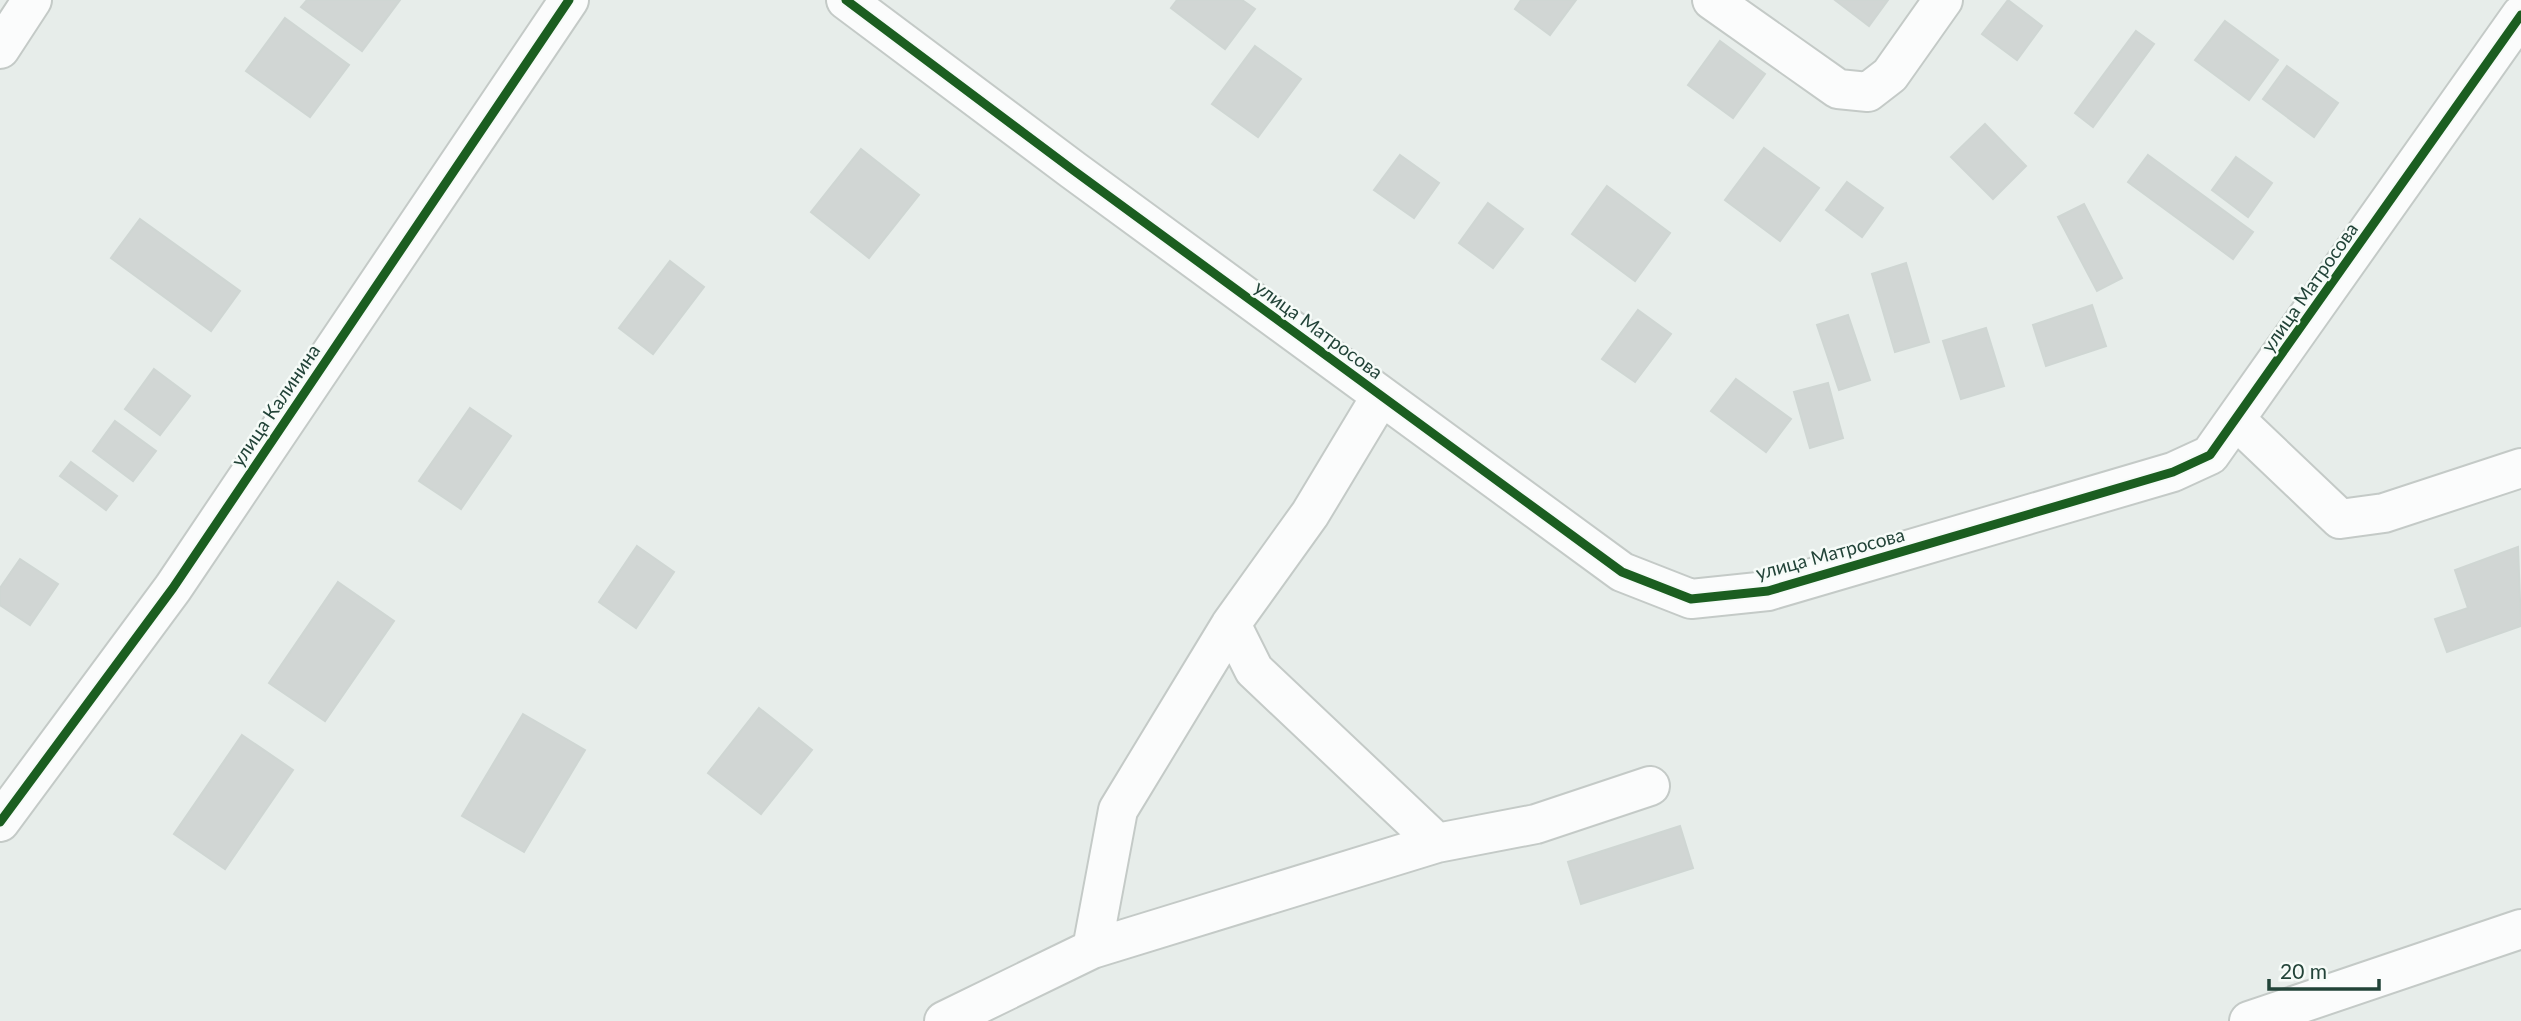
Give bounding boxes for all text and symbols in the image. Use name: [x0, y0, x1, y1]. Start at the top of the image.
street label: улица Матросова: [2256, 218, 2362, 356]
street label: улица Матросова: [1250, 275, 1388, 383]
street label: улица Калинина: [226, 339, 324, 471]
street label: улица Матросова: [1753, 522, 1907, 584]
scale bar: [2269, 948, 2379, 992]
text: 20 m: [2280, 958, 2327, 983]

